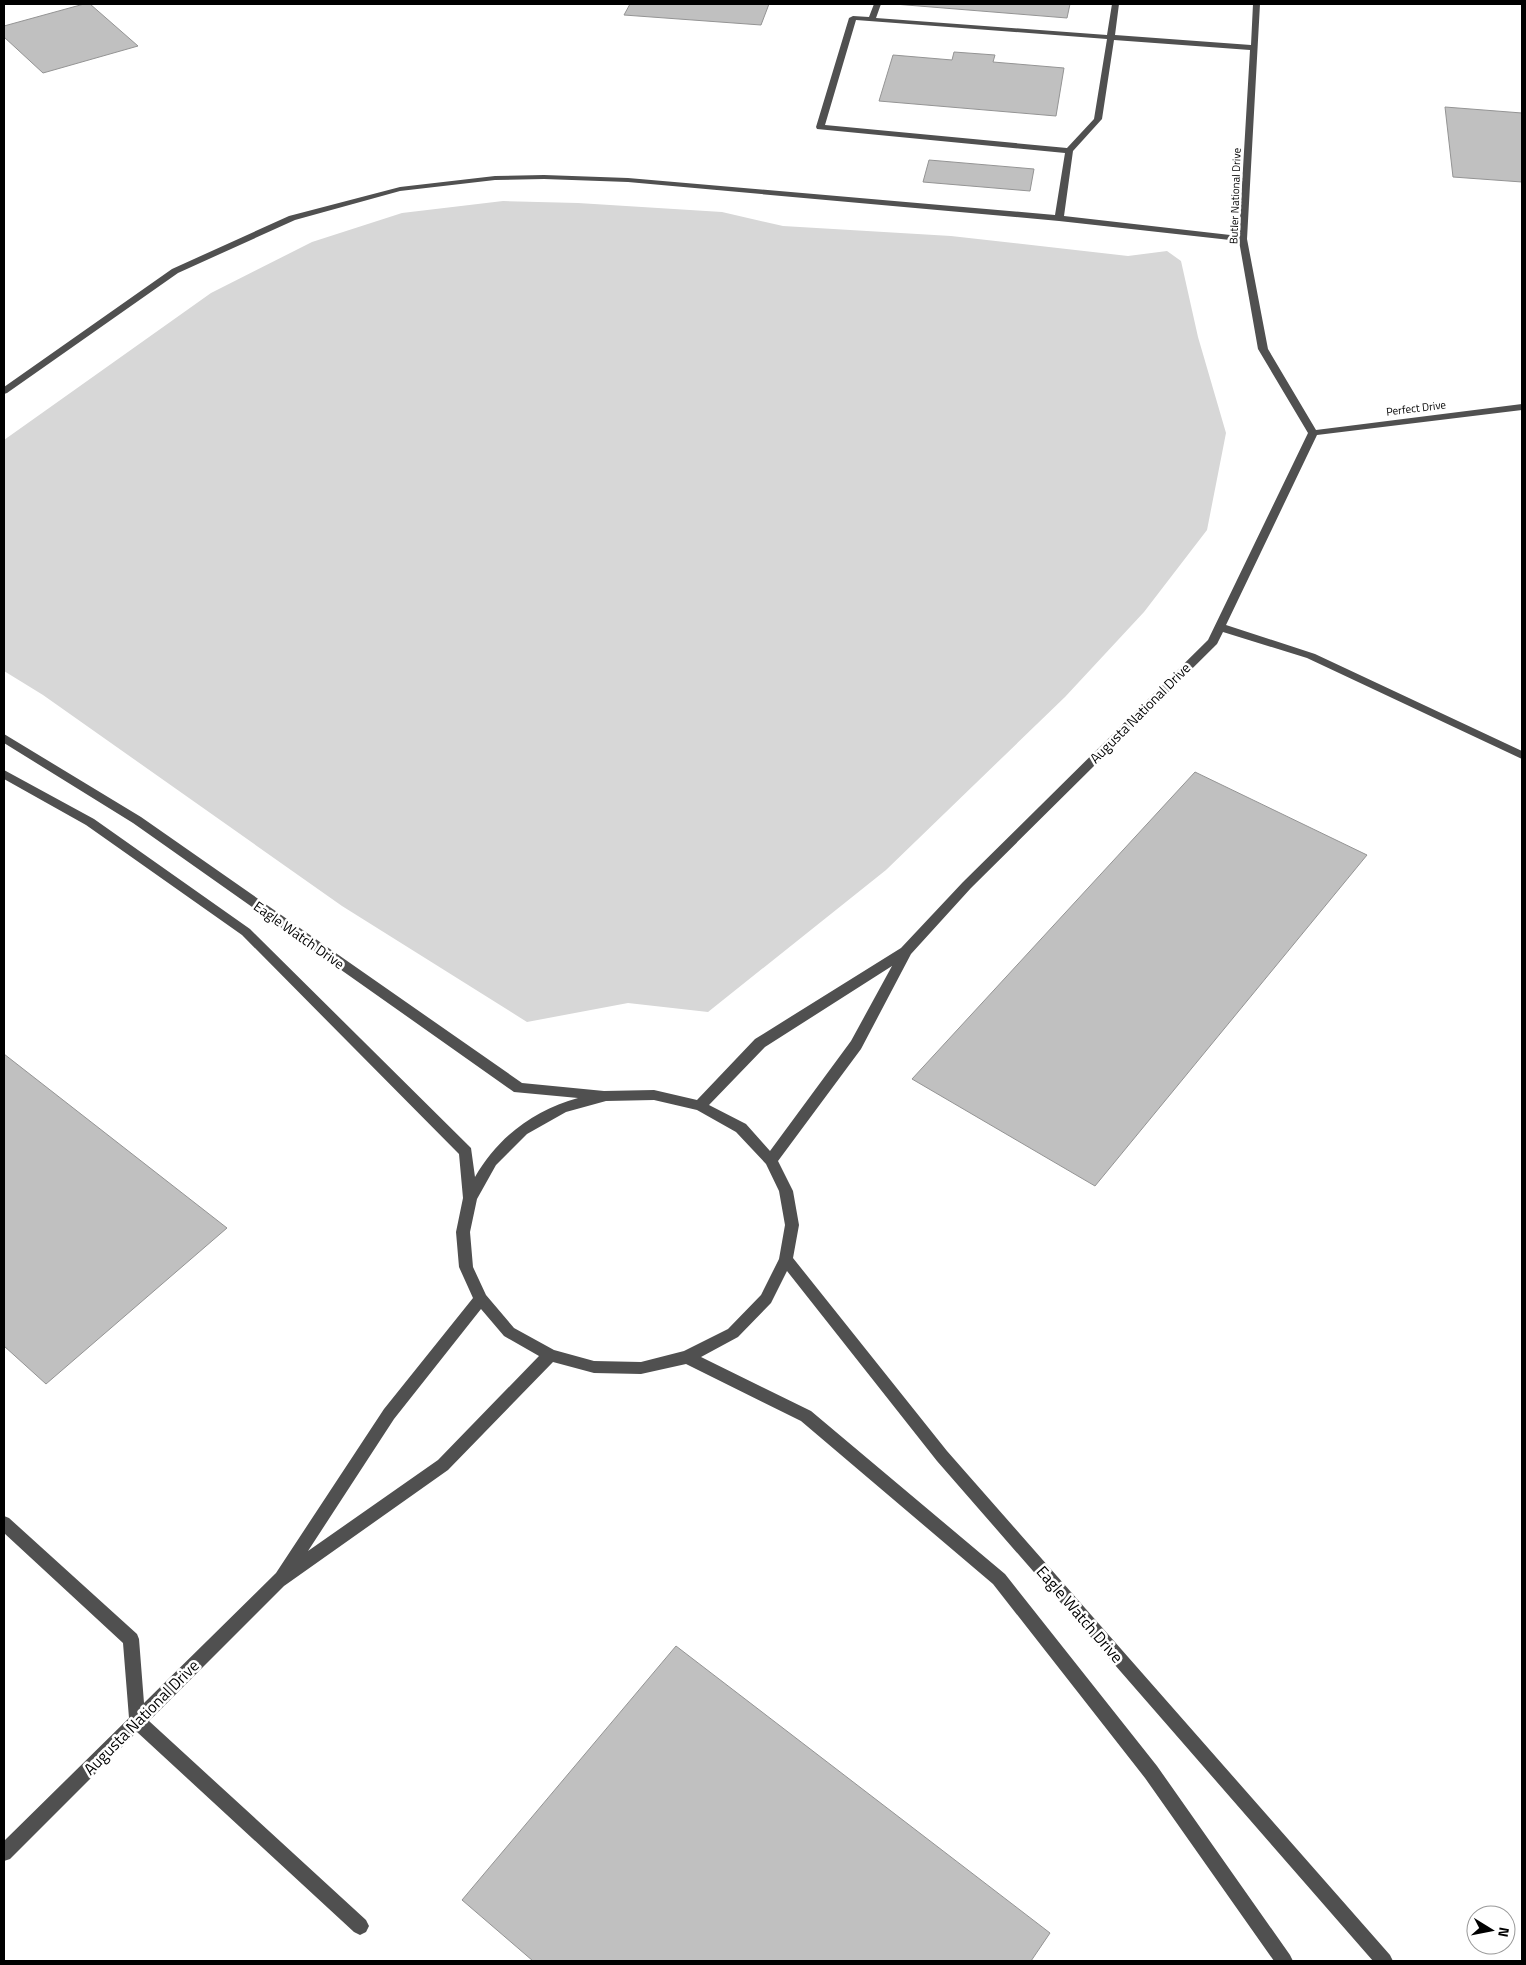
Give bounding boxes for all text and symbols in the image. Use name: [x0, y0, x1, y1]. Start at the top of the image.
street label: Butler National Drive: [1225, 147, 1245, 244]
street label: Perfect Drive: [1385, 396, 1447, 420]
street label: Augusta National Drive: [1084, 657, 1195, 768]
street label: Eagle Watch Drive: [250, 895, 349, 974]
street label: Eagle Watch Drive: [1031, 1560, 1129, 1668]
street label: Augusta National Drive: [78, 1654, 204, 1780]
north arrow: [1466, 1905, 1516, 1955]
text: N: [1493, 1926, 1515, 1939]

